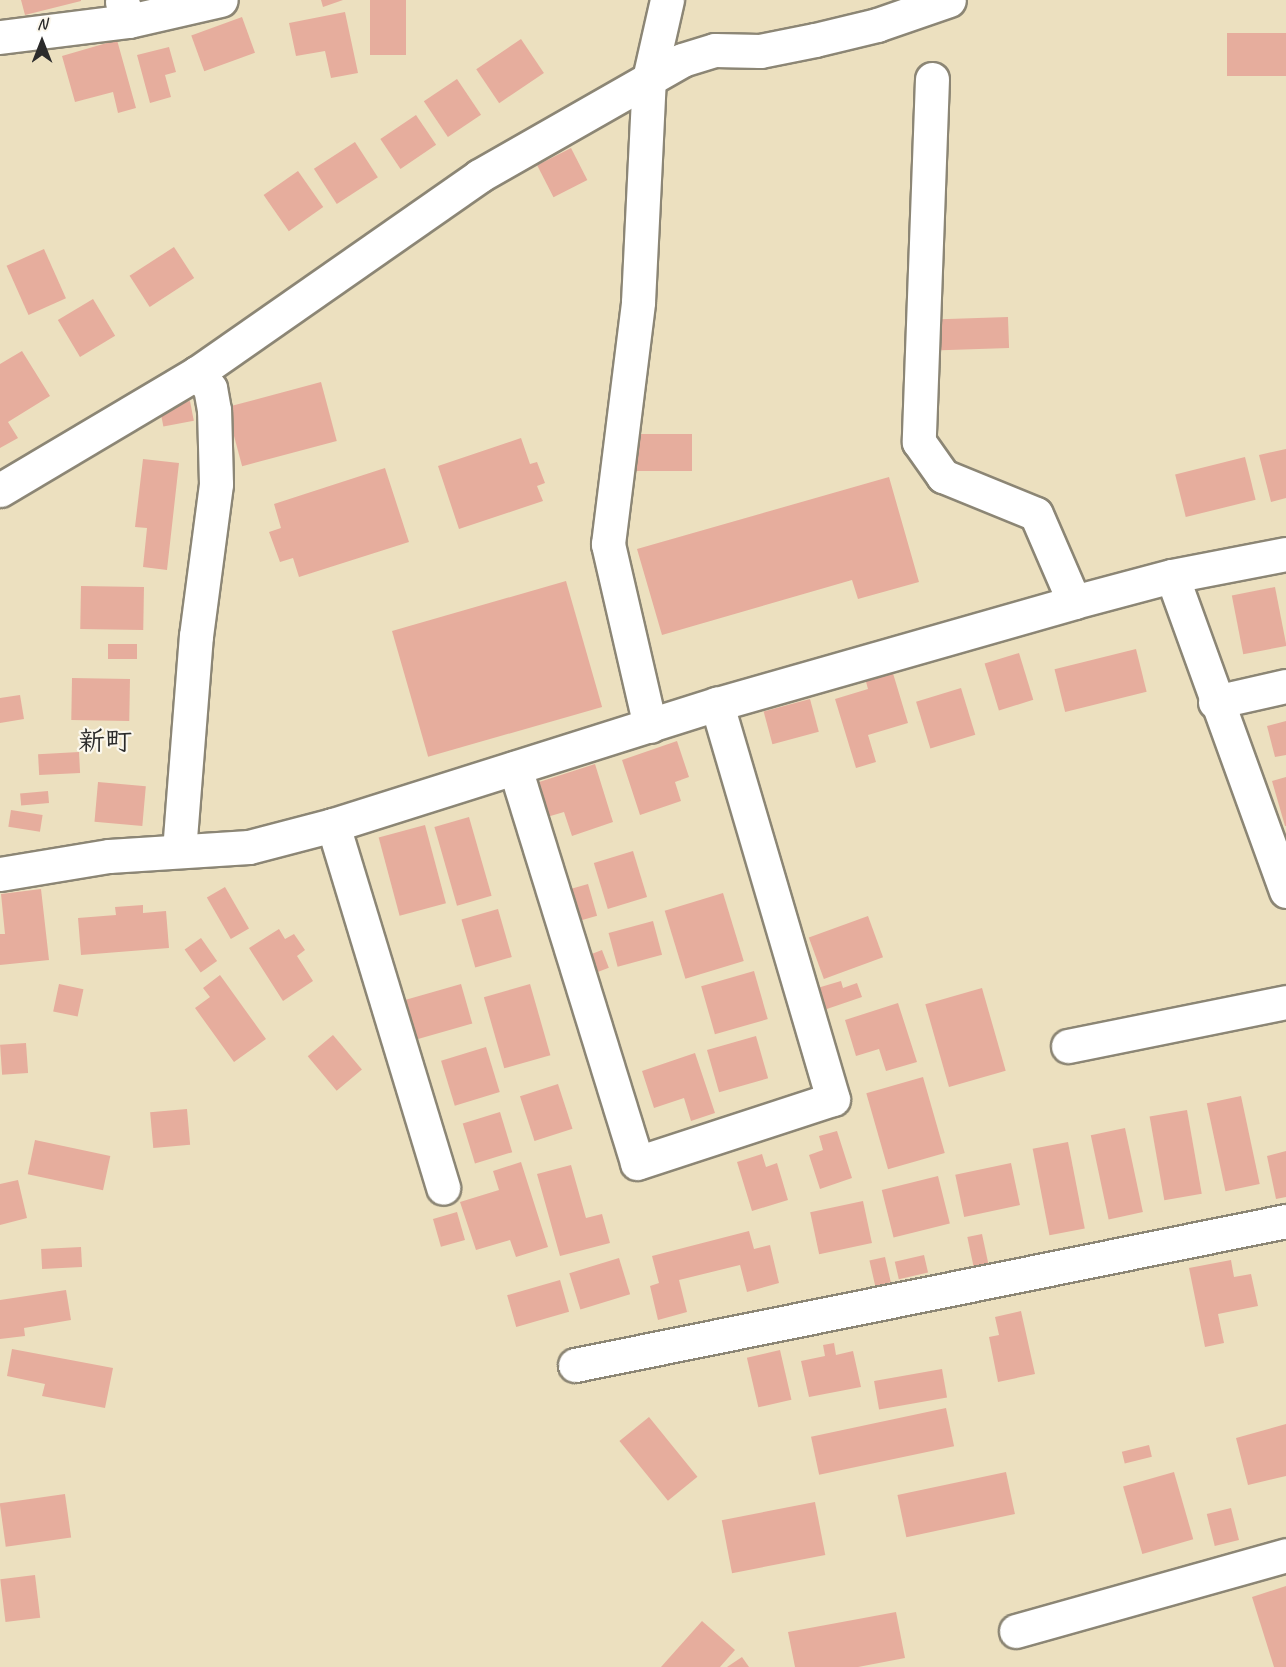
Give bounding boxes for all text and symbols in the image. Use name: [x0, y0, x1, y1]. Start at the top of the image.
north arrow: [12, 12, 72, 72]
text: N: [37, 14, 47, 34]
district label: 新町: [78, 726, 132, 758]

